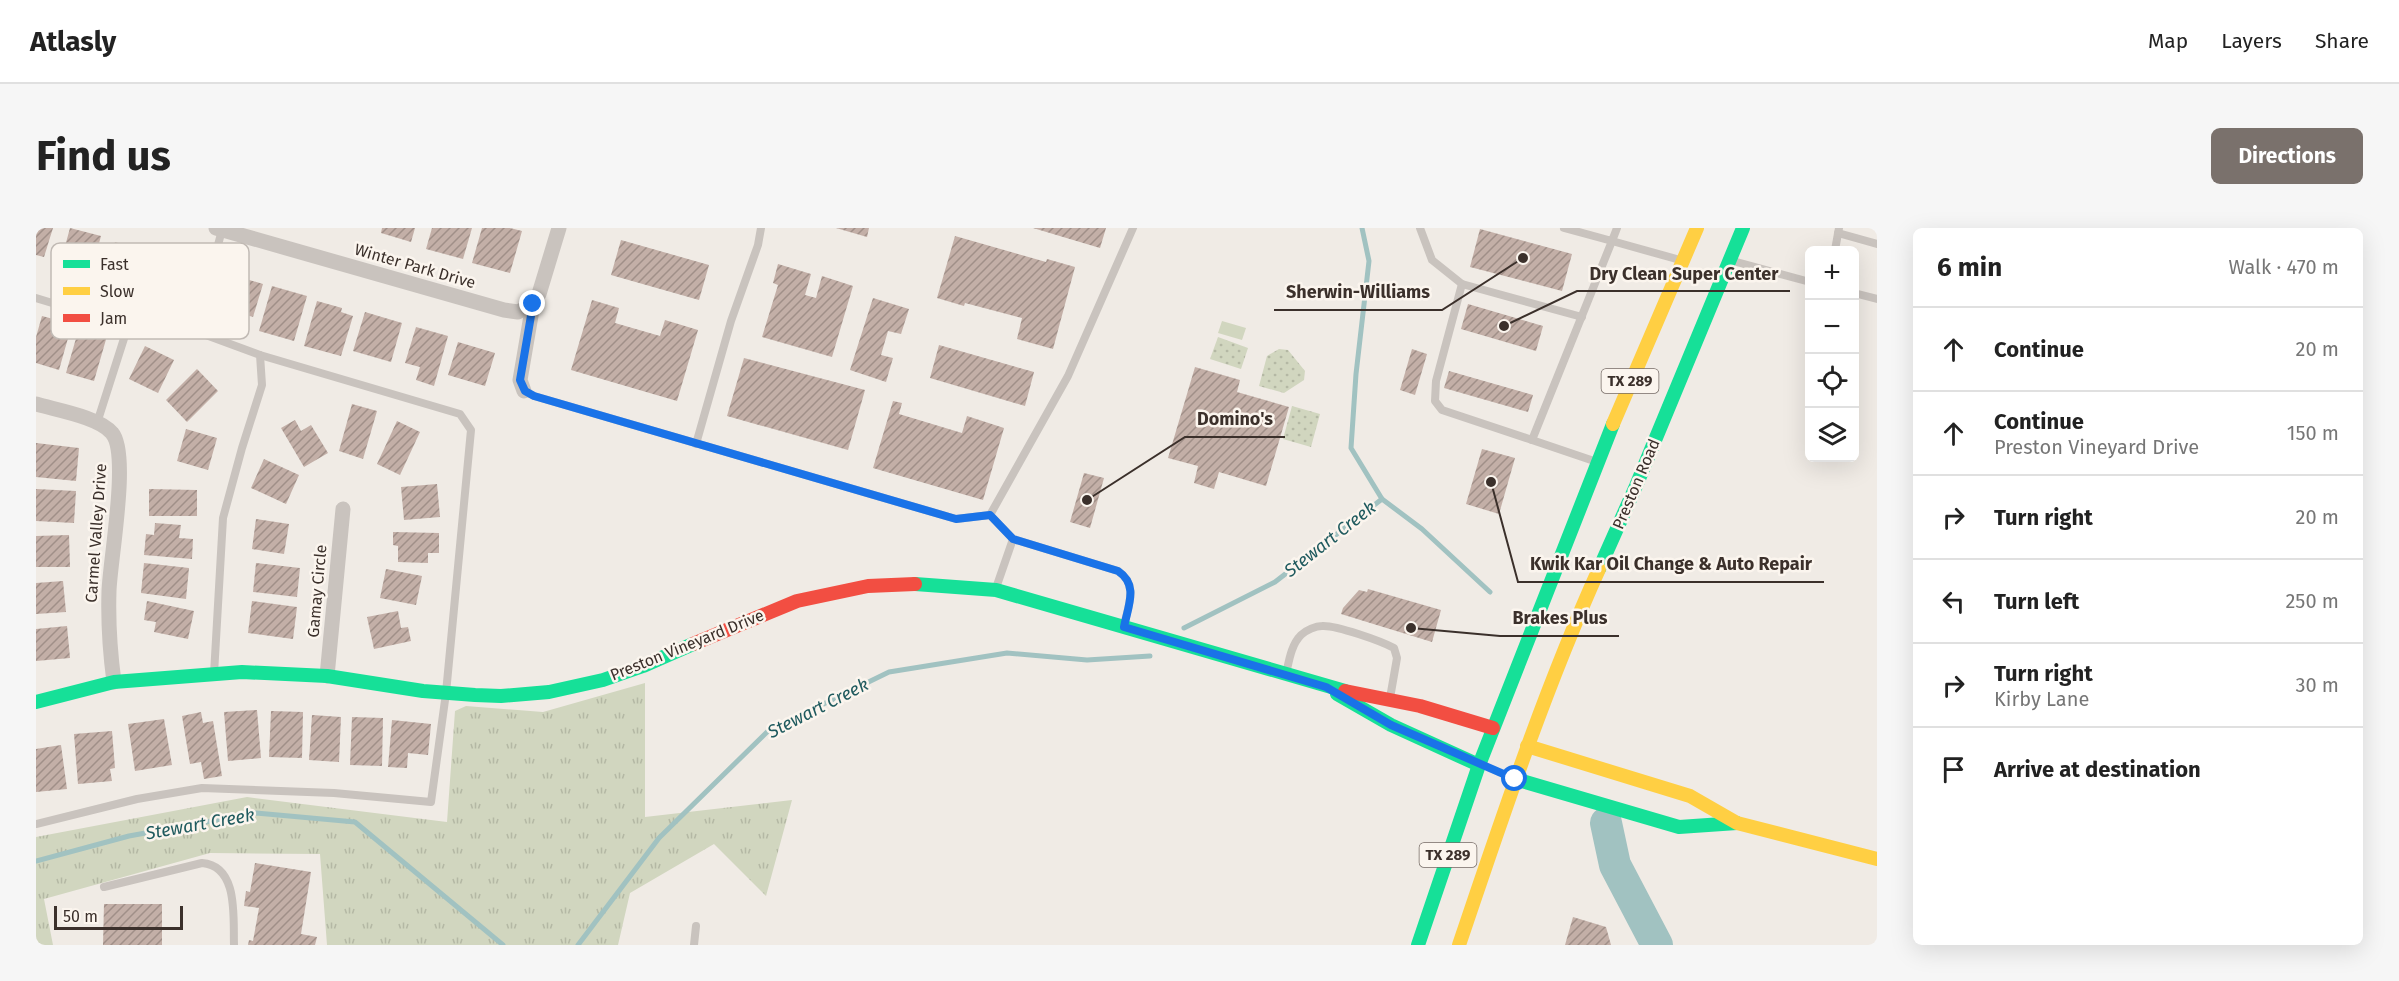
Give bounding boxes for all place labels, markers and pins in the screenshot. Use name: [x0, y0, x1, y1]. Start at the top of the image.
callout: Dry Clean Super Center: [1577, 255, 1790, 291]
callout: Sherwin-Williams: [1274, 274, 1442, 310]
callout: Domino's: [1185, 401, 1285, 437]
callout: Kwik Kar Oil Change & Auto Repair: [1518, 546, 1824, 582]
callout: Brakes Plus: [1500, 600, 1619, 636]

